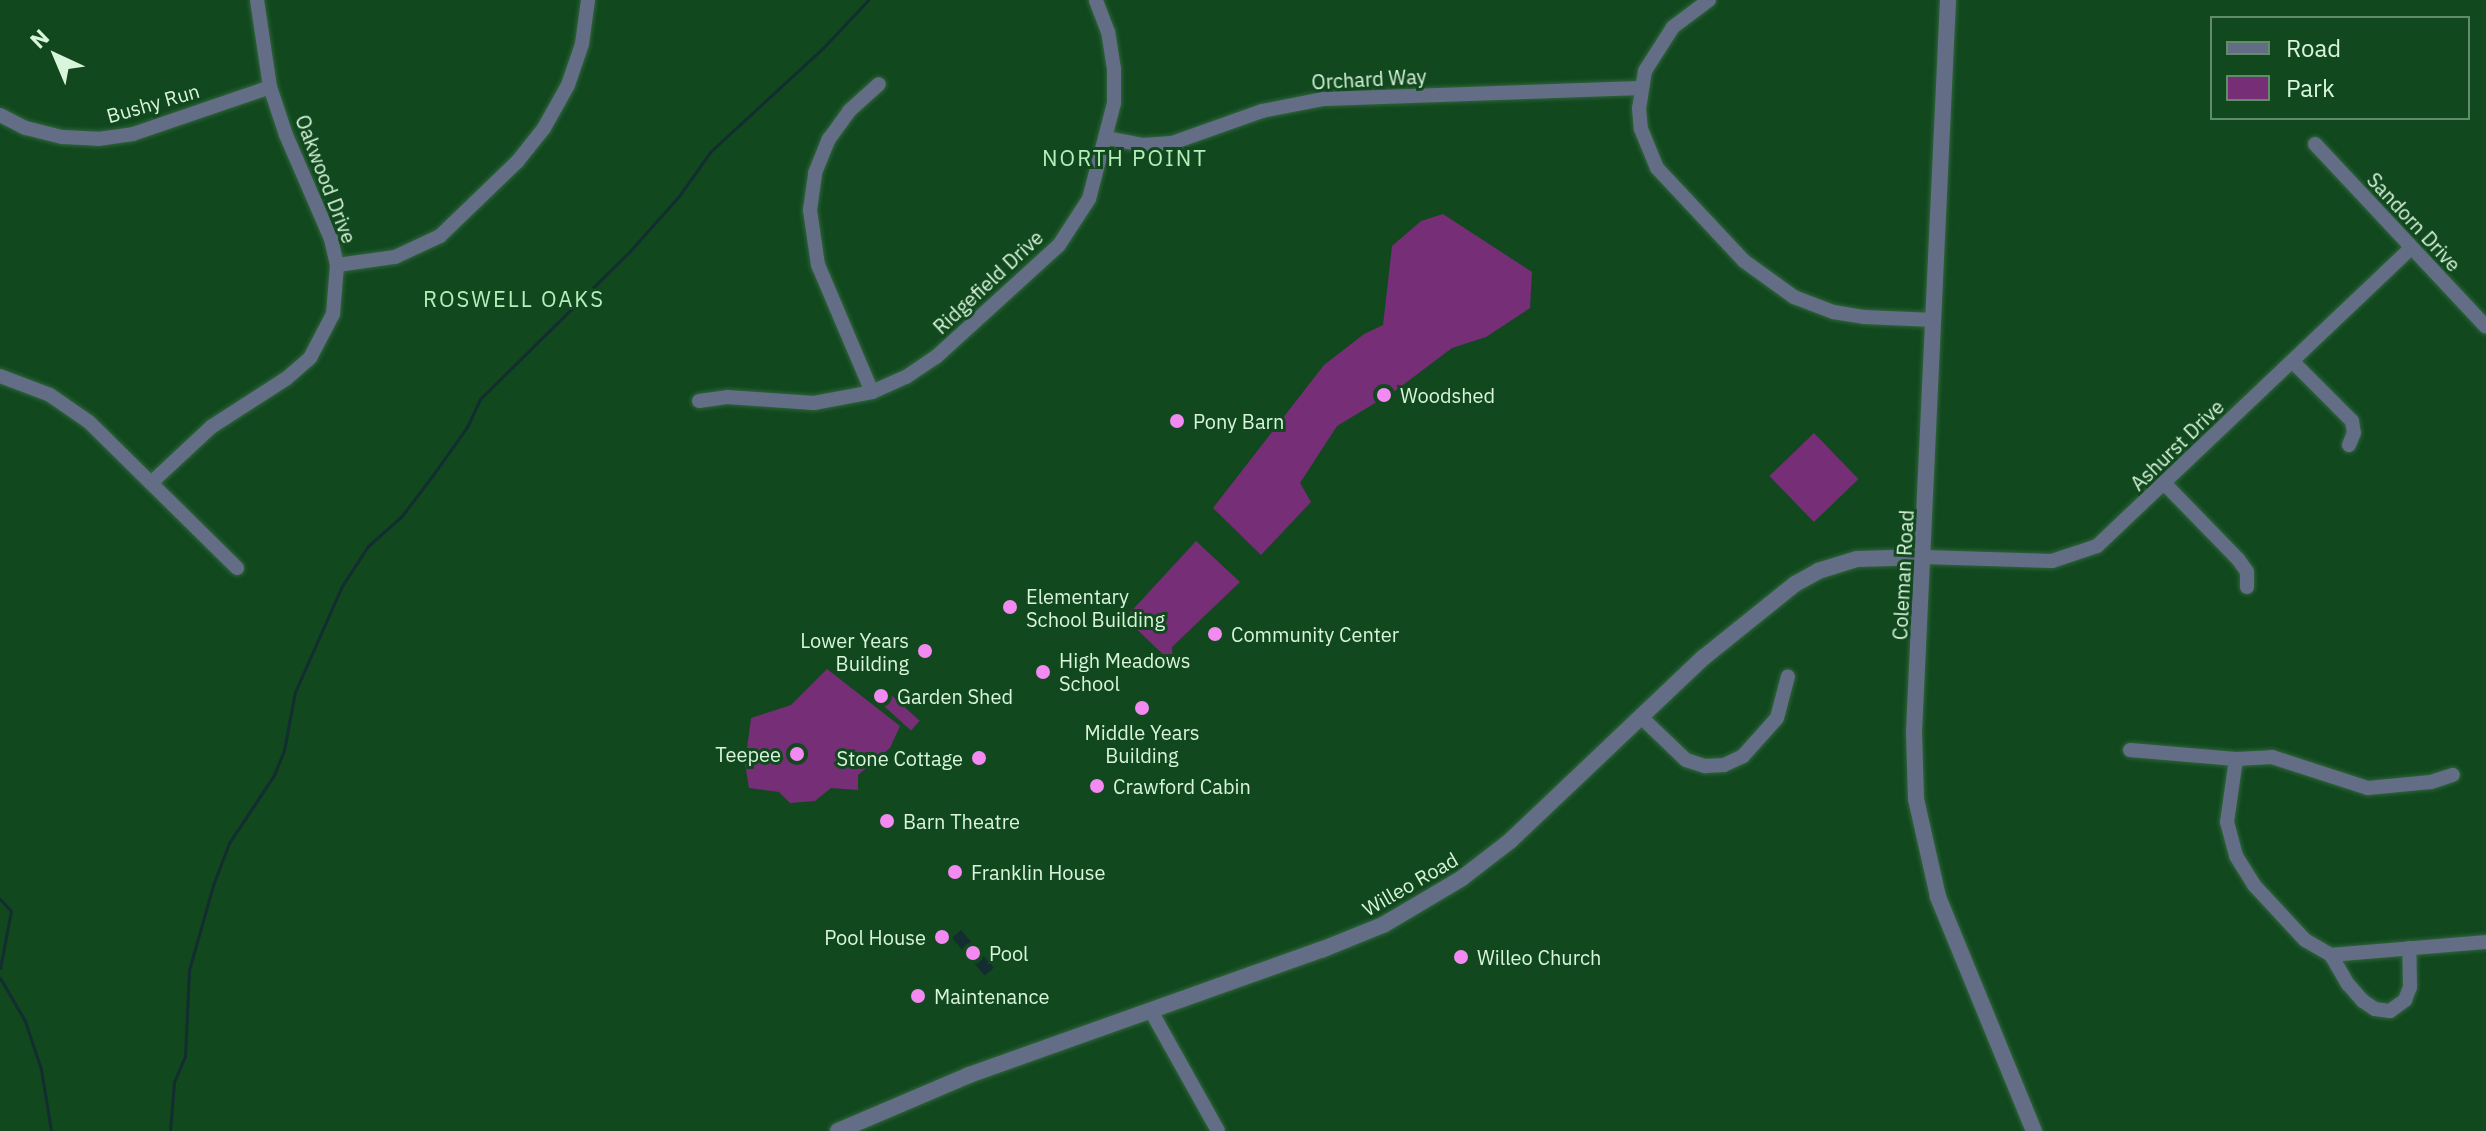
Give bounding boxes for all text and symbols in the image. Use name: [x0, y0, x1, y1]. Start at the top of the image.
north arrow: [16, 16, 96, 96]
legend: [2210, 16, 2470, 120]
text: N: [23, 22, 55, 54]
text: Road: [2286, 32, 2341, 64]
street label: Orchard Way: [1311, 64, 1427, 94]
text: Park: [2286, 72, 2335, 104]
street label: Bushy Run: [104, 78, 202, 128]
street label: Oakwood Drive: [290, 111, 362, 247]
district label: NORTH POINT: [1042, 145, 1208, 171]
street label: Sandorn Drive: [2362, 168, 2466, 276]
street label: Ridgefield Drive: [928, 225, 1048, 339]
district label: ROSWELL OAKS: [423, 286, 605, 312]
place label: Woodshed: [1400, 383, 1495, 407]
marker: Woodshed: [1375, 386, 1393, 404]
street label: Ashurst Drive: [2125, 395, 2229, 495]
place label: Pony Barn: [1193, 409, 1284, 433]
marker: Pony Barn: [1168, 412, 1186, 430]
street label: Coleman Road: [1888, 509, 1918, 641]
place label: Elementary School Building: [1026, 584, 1165, 631]
marker: Elementary School Building: [1001, 598, 1019, 616]
place label: Community Center: [1231, 622, 1399, 646]
marker: Community Center: [1206, 625, 1224, 643]
place label: Lower Years Building: [800, 628, 909, 675]
marker: Lower Years Building: [916, 642, 934, 660]
place label: High Meadows School: [1059, 648, 1190, 695]
marker: High Meadows School: [1034, 663, 1052, 681]
place label: Garden Shed: [897, 684, 1013, 708]
marker: Garden Shed: [872, 687, 890, 705]
marker: Middle Years Building: [1133, 699, 1151, 717]
place label: Middle Years Building: [1084, 720, 1200, 767]
place label: Teepee: [715, 742, 781, 766]
marker: Teepee: [788, 745, 806, 763]
place label: Stone Cottage: [837, 746, 963, 770]
marker: Stone Cottage: [970, 749, 988, 767]
place label: Crawford Cabin: [1113, 774, 1251, 798]
marker: Crawford Cabin: [1088, 777, 1106, 795]
place label: Barn Theatre: [903, 809, 1020, 833]
marker: Barn Theatre: [878, 812, 896, 830]
street label: Willeo Road: [1358, 847, 1462, 921]
place label: Franklin House: [971, 860, 1106, 884]
marker: Franklin House: [946, 863, 964, 881]
place label: Pool House: [824, 925, 926, 949]
marker: Pool House: [933, 928, 951, 946]
place label: Pool: [989, 941, 1029, 965]
marker: Pool: [964, 944, 982, 962]
place label: Willeo Church: [1477, 945, 1601, 969]
marker: Willeo Church: [1452, 948, 1470, 966]
place label: Maintenance: [934, 984, 1050, 1008]
marker: Maintenance: [909, 987, 927, 1005]

